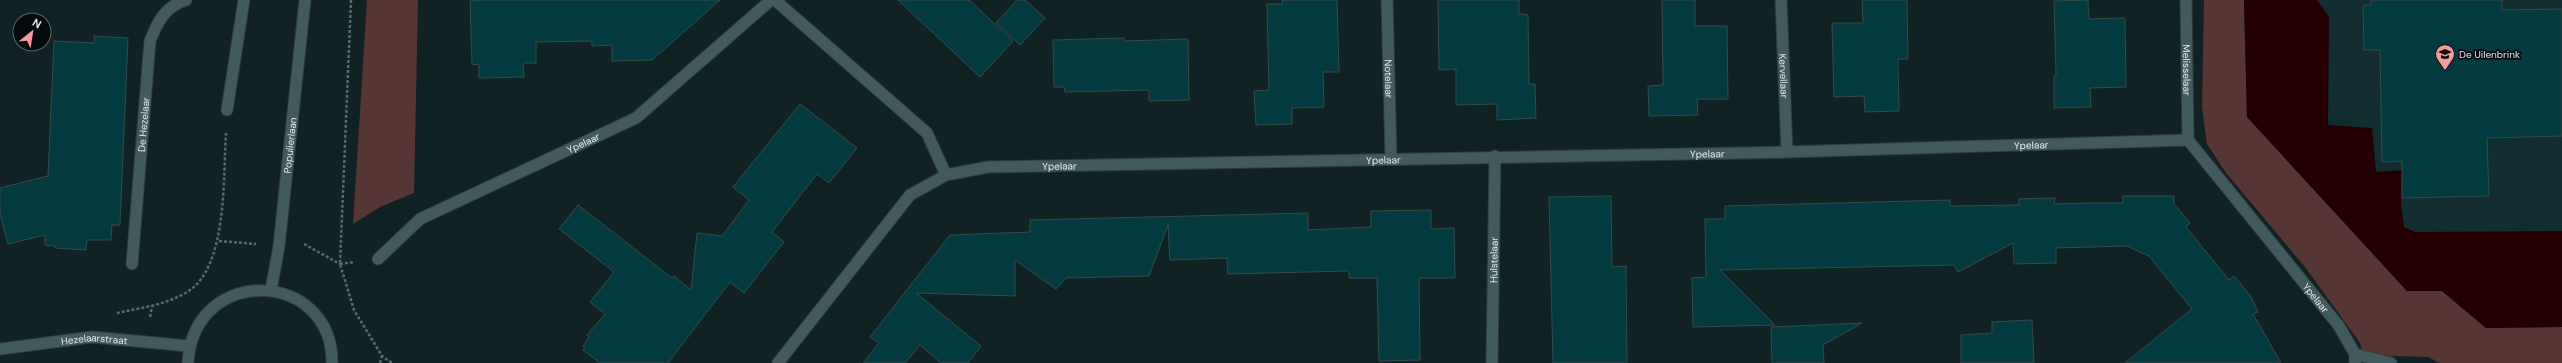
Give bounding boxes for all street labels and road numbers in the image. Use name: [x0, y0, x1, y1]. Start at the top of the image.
street label: Melisselaar: [2180, 44, 2193, 96]
street label: Kervellaar: [1776, 53, 1791, 99]
street label: Notelaar: [1382, 59, 1396, 99]
street label: De Hezelaar: [135, 96, 152, 152]
street label: Populierlaan: [281, 116, 300, 174]
street label: Ypelaar: [565, 130, 602, 156]
street label: Ypelaar: [2014, 138, 2049, 152]
street label: Ypelaar: [1690, 147, 1725, 161]
street label: Ypelaar: [1366, 153, 1401, 167]
street label: Ypelaar: [1042, 159, 1077, 173]
street label: Hulstelaar: [1487, 237, 1501, 283]
street label: Ypelaar: [2300, 280, 2332, 316]
street label: Hezelaarstraat: [60, 331, 128, 348]

